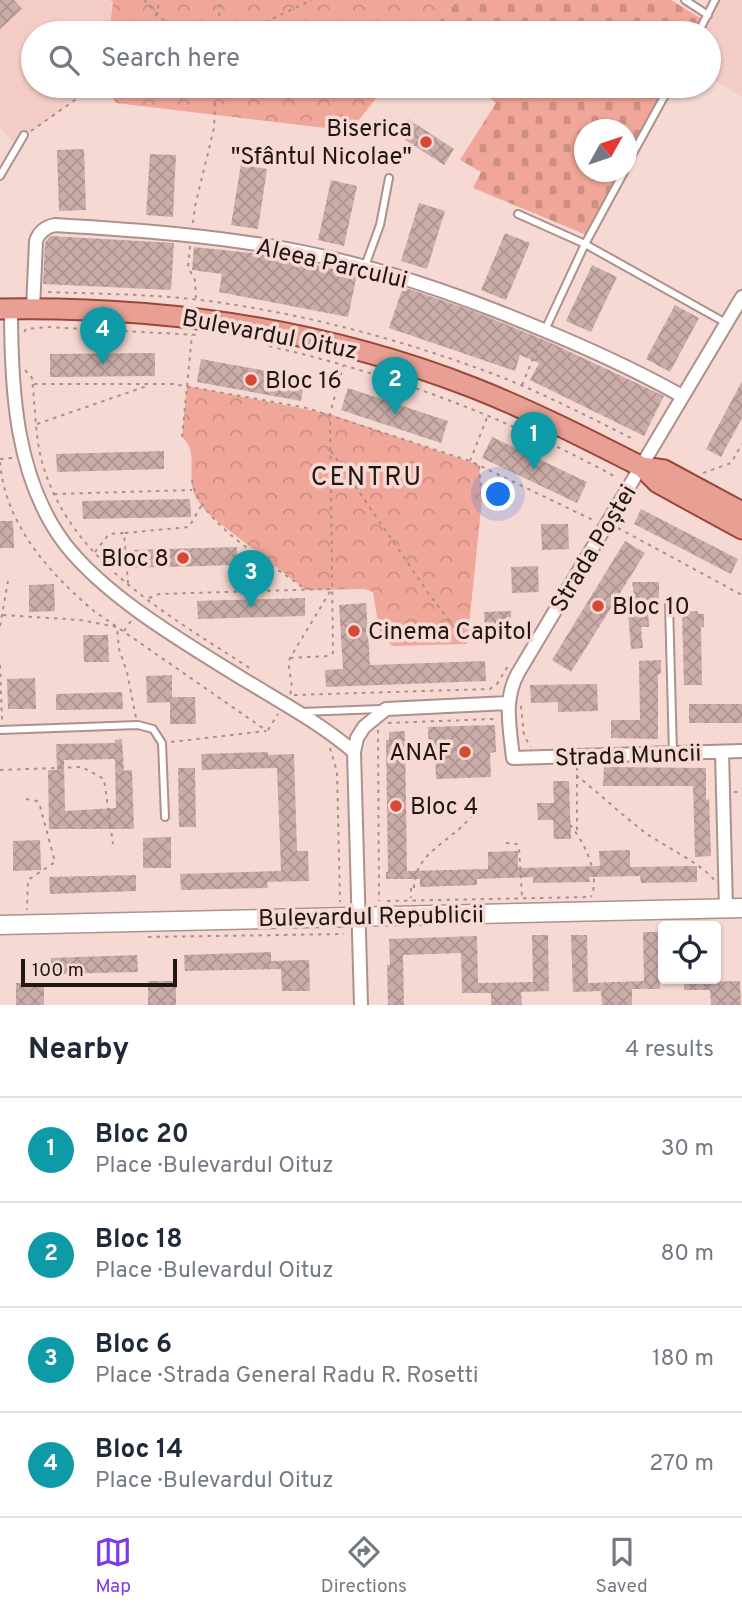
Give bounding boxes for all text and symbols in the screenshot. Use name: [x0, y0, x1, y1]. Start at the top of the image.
search box: [21, 21, 721, 98]
icon: search: [45, 41, 83, 79]
text: Search here: [101, 43, 240, 76]
place label: Biserica "Sfântul Nicolae": [231, 115, 412, 173]
north arrow: [574, 119, 637, 182]
marker: Biserica "Sfântul Nicolae": [418, 134, 434, 150]
street label: Aleea Parcului: [253, 233, 410, 297]
street label: Bulevardul Oituz: [179, 304, 360, 368]
pin: 4: [80, 307, 126, 365]
pin: 2: [372, 357, 418, 415]
place label: Bloc 16: [265, 367, 342, 397]
marker: Bloc 16: [243, 372, 259, 388]
pin: 1: [511, 412, 557, 470]
district label: CENTRU: [311, 462, 423, 495]
your location: [481, 477, 515, 511]
street label: Strada Poștei: [545, 480, 644, 618]
place label: Bloc 8: [101, 545, 169, 575]
marker: Bloc 8: [175, 550, 191, 566]
pin: 3: [228, 550, 274, 608]
place label: Bloc 10: [612, 593, 690, 623]
marker: Bloc 10: [590, 598, 606, 614]
place label: Cinema Capitol: [368, 618, 532, 648]
marker: Cinema Capitol: [346, 623, 362, 639]
place label: ANAF: [389, 739, 451, 769]
street label: Strada Muncii: [554, 739, 702, 775]
marker: ANAF: [457, 744, 473, 760]
place label: Bloc 4: [410, 793, 478, 823]
marker: Bloc 4: [388, 798, 404, 814]
street label: Bulevardul Republicii: [258, 901, 484, 935]
map controls: [658, 921, 721, 984]
button: locate: [658, 921, 721, 984]
scale bar: [21, 956, 177, 988]
text: 100 m: [32, 959, 84, 983]
text: Nearby: [28, 1032, 129, 1069]
text: 4 results: [625, 1036, 714, 1065]
text: Bloc 20: [95, 1119, 189, 1152]
text: 1: [46, 1135, 56, 1164]
text: 30 m: [661, 1135, 714, 1164]
text: Place · Bulevardul Oituz: [95, 1152, 334, 1181]
text: Bloc 18: [95, 1224, 183, 1257]
text: 2: [44, 1240, 58, 1269]
text: 80 m: [661, 1240, 714, 1269]
text: Place · Bulevardul Oituz: [95, 1257, 334, 1286]
text: Bloc 6: [95, 1329, 172, 1362]
text: 3: [44, 1345, 58, 1374]
text: 180 m: [652, 1345, 714, 1374]
text: Place · Strada General Radu R. Rosetti: [95, 1362, 479, 1391]
text: Bloc 14: [95, 1434, 183, 1467]
text: 4: [44, 1450, 58, 1479]
text: 270 m: [649, 1450, 714, 1479]
text: Place · Bulevardul Oituz: [95, 1467, 334, 1496]
tab: Map: [94, 1533, 132, 1599]
tab: Directions: [321, 1533, 407, 1599]
tab: Saved: [596, 1533, 648, 1599]

